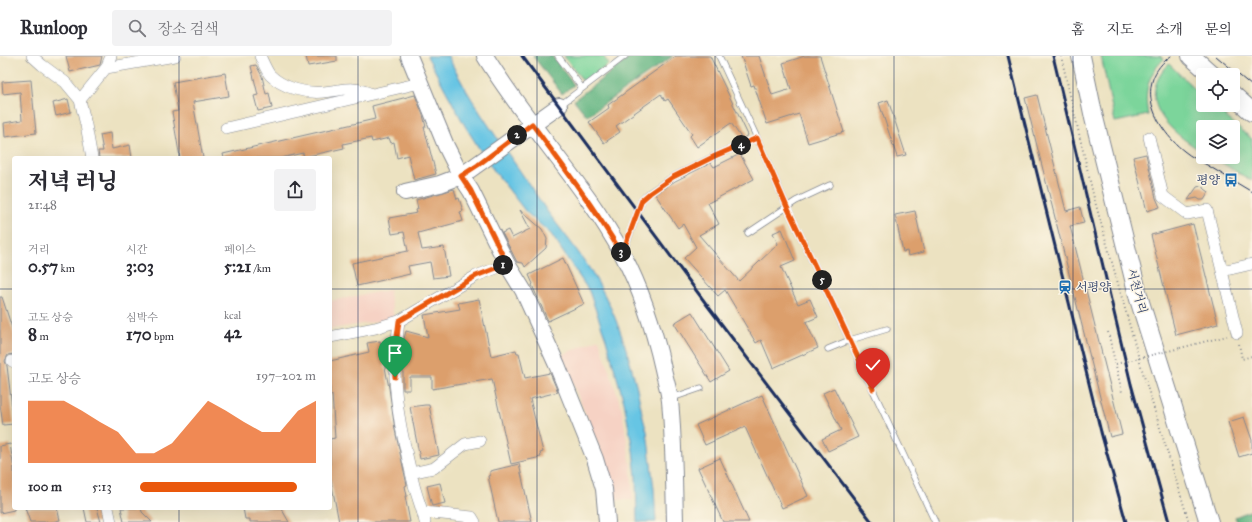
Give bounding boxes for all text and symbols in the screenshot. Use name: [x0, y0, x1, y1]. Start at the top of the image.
search box: [112, 10, 392, 46]
text: Runloop: [20, 16, 88, 39]
icon: search: [126, 17, 148, 39]
text: 장소 검색: [158, 20, 219, 38]
text: 홈: [1071, 21, 1085, 38]
text: 지도: [1107, 21, 1134, 38]
text: 소개: [1156, 21, 1183, 38]
text: 문의: [1205, 21, 1232, 38]
map controls: [1196, 68, 1240, 164]
button: locate: [1196, 68, 1240, 112]
button: layers: [1196, 120, 1240, 164]
pin: 2: [507, 125, 527, 145]
text: 2: [514, 128, 520, 141]
pin: 4: [731, 135, 751, 155]
text: 4: [738, 138, 744, 151]
text: 저녁 러닝: [28, 168, 118, 195]
button: share: [274, 169, 316, 211]
bus stop icon: 평양: [1223, 172, 1239, 188]
place label: 평양: [1197, 173, 1220, 187]
text: 21:48: [28, 197, 57, 213]
pin: 3: [611, 242, 631, 262]
text: 거리: [28, 243, 49, 256]
text: 시간: [126, 243, 147, 256]
text: 페이스: [224, 243, 256, 256]
text: 3: [619, 245, 623, 258]
pin: 1: [493, 255, 513, 275]
text: 0.57: [28, 256, 58, 277]
text: 3:03: [126, 256, 154, 277]
text: 5:21: [224, 256, 251, 277]
text: 1: [501, 258, 505, 271]
text: km: [58, 262, 75, 275]
text: /km: [251, 262, 271, 275]
street label: 서천거리: [1124, 267, 1150, 315]
pin: 5: [812, 270, 832, 290]
text: 5: [819, 273, 825, 286]
station icon: 서평양: [1057, 279, 1073, 295]
place label: 서평양: [1076, 280, 1111, 294]
text: kcal: [224, 309, 241, 322]
text: 고도 상승: [28, 311, 73, 324]
text: 심박수: [126, 311, 158, 324]
text: 42: [224, 322, 242, 343]
text: 8: [28, 324, 37, 345]
text: 170: [126, 324, 152, 345]
text: m: [37, 330, 49, 343]
text: bpm: [152, 330, 174, 343]
pin: [378, 336, 412, 377]
icon: arrive: [384, 342, 406, 364]
pin: [856, 348, 890, 389]
icon: check: [862, 354, 884, 376]
text: 197–202 m: [256, 368, 316, 384]
text: 고도 상승: [28, 371, 81, 387]
text: 100 m: [28, 479, 62, 495]
text: 5:13: [92, 479, 112, 495]

